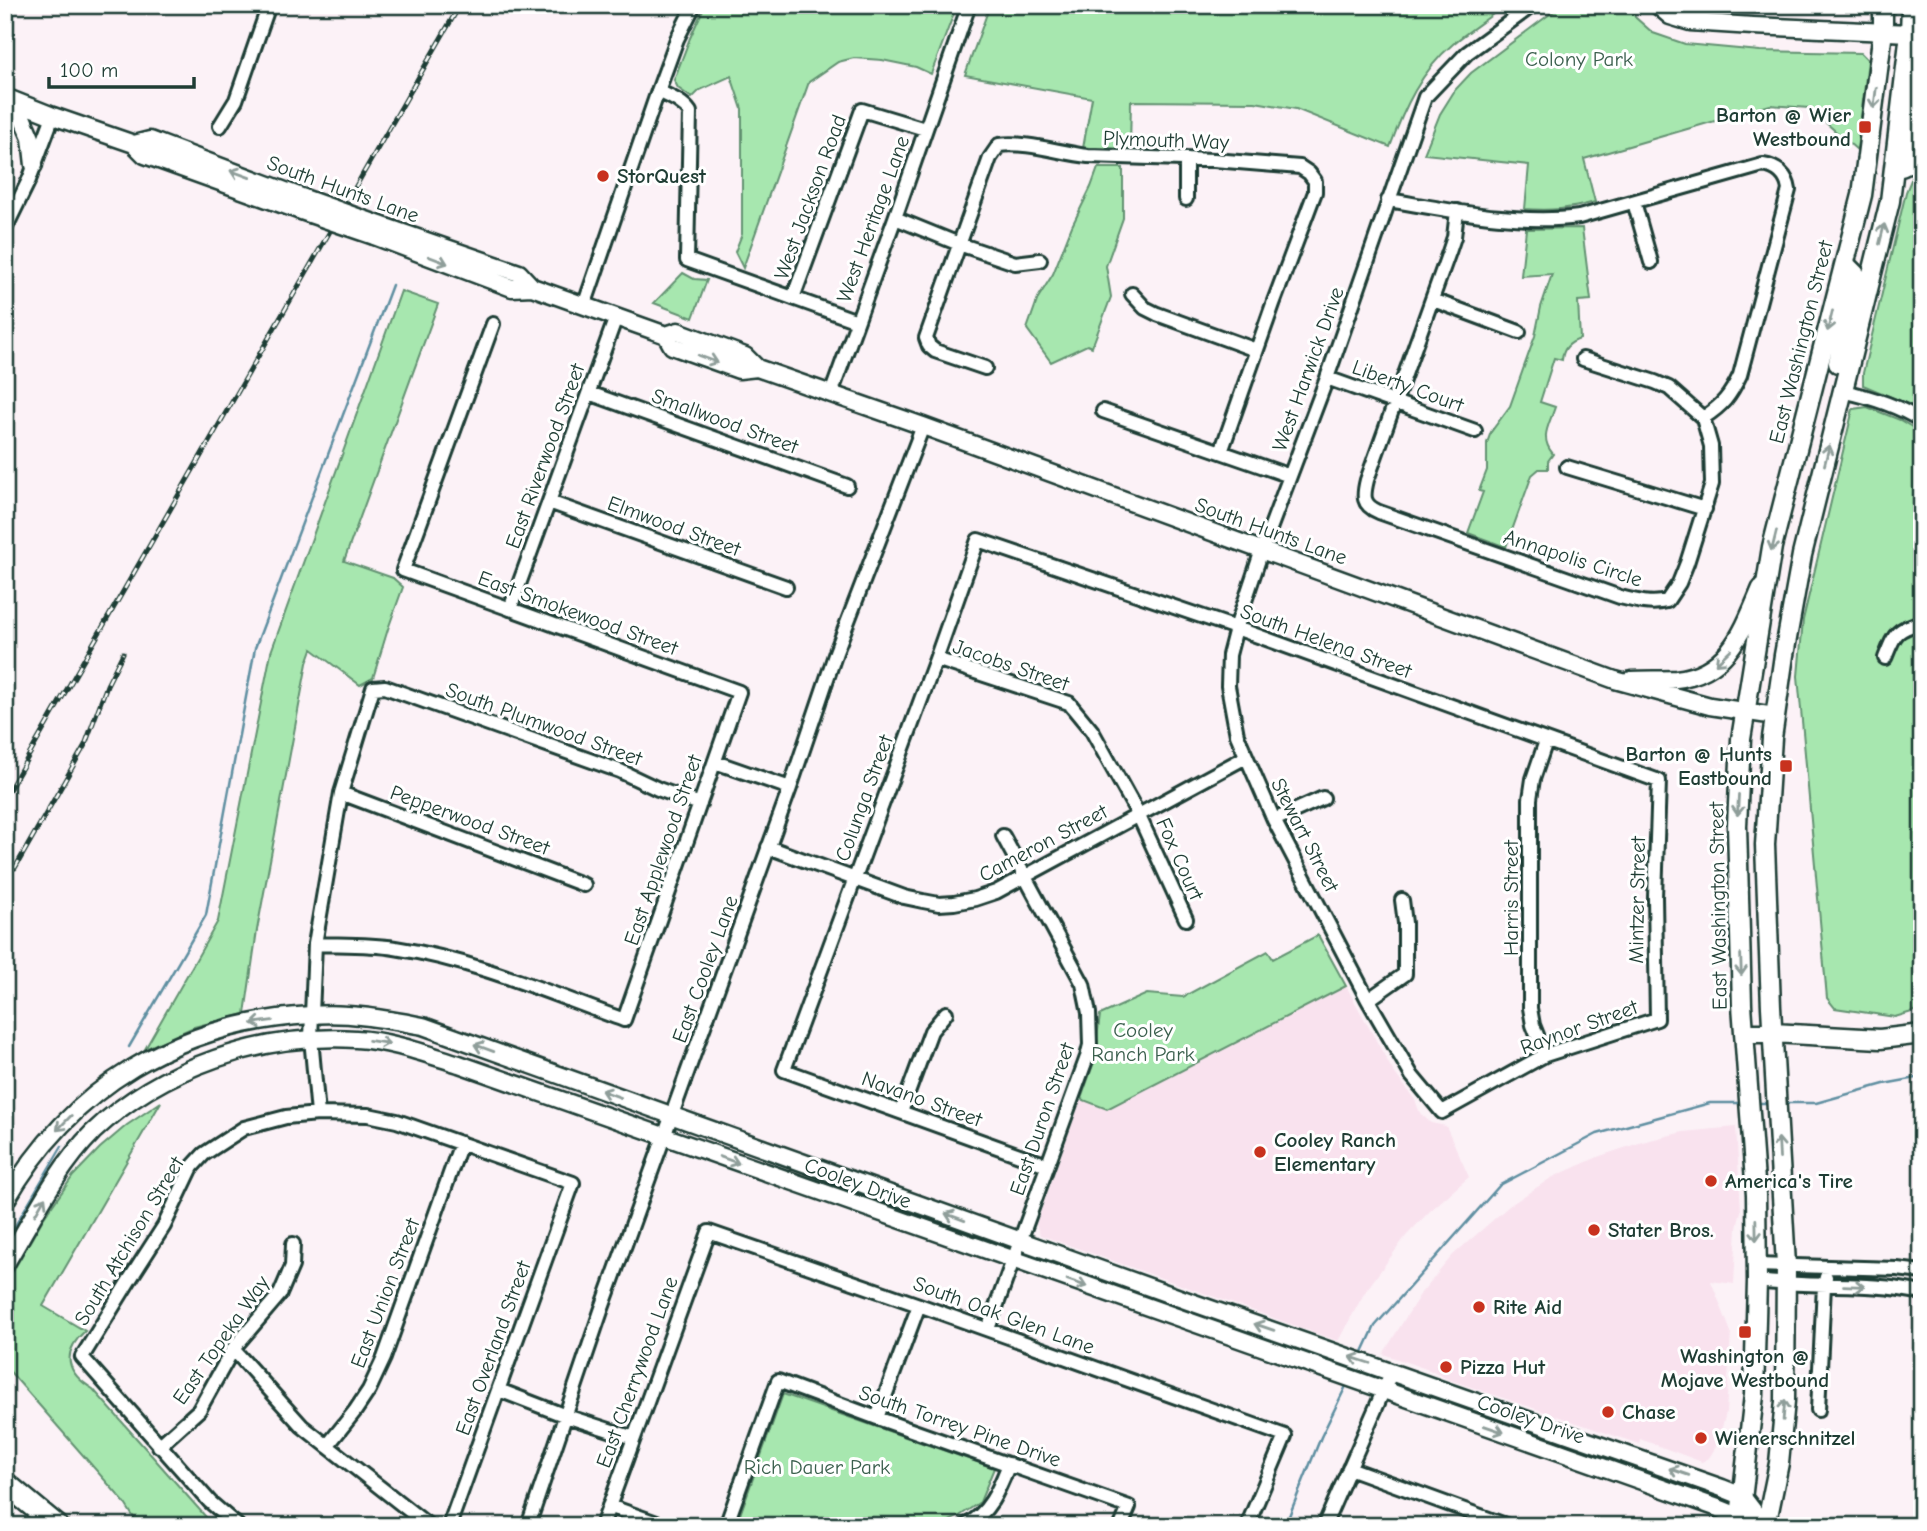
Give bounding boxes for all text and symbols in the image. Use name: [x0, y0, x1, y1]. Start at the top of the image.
scale bar: [49, 46, 194, 90]
park label: Colony Park: [1525, 47, 1633, 71]
text: 100 m: [60, 58, 118, 82]
one-way arrow: [1868, 87, 1881, 109]
place label: Barton @ Wier Westbound: [1716, 103, 1852, 151]
street label: West Jackson Road: [769, 111, 851, 283]
marker: Barton @ Wier Westbound: [1857, 119, 1873, 135]
street label: Plymouth Way: [1103, 126, 1230, 154]
street label: West Heritage Lane: [832, 132, 914, 306]
street label: South Hunts Lane: [264, 150, 422, 228]
place label: StorQuest: [617, 164, 707, 188]
one-way arrow: [230, 167, 252, 179]
marker: StorQuest: [595, 168, 611, 184]
one-way arrow: [1876, 223, 1889, 246]
street label: East Washington Street: [1764, 237, 1838, 446]
one-way arrow: [426, 255, 448, 268]
street label: West Harwick Drive: [1267, 284, 1349, 454]
one-way arrow: [1823, 309, 1836, 332]
one-way arrow: [697, 354, 719, 366]
street label: Liberty Court: [1349, 355, 1468, 418]
street label: East Riverwood Street: [500, 359, 590, 552]
street label: Smallwood Street: [648, 383, 802, 459]
one-way arrow: [1821, 444, 1834, 466]
street label: Elmwood Street: [604, 491, 745, 562]
street label: South Hunts Lane: [1192, 492, 1350, 570]
street label: Annapolis Circle: [1501, 524, 1645, 592]
one-way arrow: [1767, 530, 1780, 552]
street label: East Smokewood Street: [475, 566, 682, 661]
street label: South Helena Street: [1237, 599, 1416, 683]
street label: Jacobs Street: [950, 634, 1073, 696]
one-way arrow: [1714, 648, 1731, 665]
street label: South Plumwood Street: [442, 677, 646, 771]
street label: Colunga Street: [830, 731, 898, 864]
place label: Barton @ Hunts Eastbound: [1626, 742, 1772, 790]
street label: East Applewood Street: [619, 751, 707, 948]
marker: Barton @ Hunts Eastbound: [1778, 758, 1794, 774]
street label: Stewart Street: [1266, 774, 1344, 897]
street label: Pepperwood Street: [387, 780, 554, 860]
one-way arrow: [1731, 793, 1744, 816]
street label: Cameron Street: [975, 799, 1112, 887]
street label: East Washington Street: [1704, 801, 1732, 1010]
street label: Fox Court: [1151, 814, 1209, 905]
street label: Mintzer Street: [1624, 835, 1650, 964]
street label: Harris Street: [1499, 839, 1523, 956]
street label: East Cooley Lane: [667, 892, 743, 1046]
one-way arrow: [1734, 954, 1747, 977]
street label: Raynor Street: [1517, 994, 1642, 1059]
one-way arrow: [251, 1015, 274, 1028]
park label: Cooley Ranch Park: [1091, 1018, 1195, 1066]
one-way arrow: [367, 1036, 390, 1049]
street label: East Duron Street: [1005, 1039, 1080, 1198]
one-way arrow: [474, 1041, 496, 1053]
street label: Navano Street: [859, 1066, 986, 1132]
one-way arrow: [600, 1087, 622, 1099]
one-way arrow: [55, 1115, 72, 1132]
place label: Cooley Ranch Elementary: [1274, 1128, 1396, 1176]
one-way arrow: [1772, 1137, 1785, 1160]
marker: Cooley Ranch Elementary: [1252, 1144, 1268, 1160]
street label: South Atchison Street: [69, 1151, 189, 1330]
street label: Cooley Drive: [801, 1153, 915, 1213]
one-way arrow: [717, 1155, 739, 1167]
place label: America's Tire: [1725, 1169, 1853, 1193]
marker: America's Tire: [1703, 1173, 1719, 1189]
one-way arrow: [33, 1197, 47, 1217]
one-way arrow: [945, 1210, 967, 1222]
street label: East Union Street: [345, 1214, 425, 1371]
place label: Stater Bros.: [1608, 1218, 1714, 1242]
one-way arrow: [1750, 1218, 1763, 1241]
marker: Stater Bros.: [1586, 1222, 1602, 1238]
street label: East Overland Street: [450, 1257, 536, 1438]
street label: East Topeka Way: [168, 1271, 275, 1409]
street label: South Oak Glen Lane: [910, 1271, 1098, 1359]
street label: East Cherrywood Lane: [591, 1273, 683, 1471]
one-way arrow: [1066, 1278, 1088, 1290]
one-way arrow: [1842, 1279, 1865, 1293]
place label: Rite Aid: [1493, 1295, 1562, 1319]
marker: Rite Aid: [1471, 1299, 1487, 1315]
one-way arrow: [1253, 1320, 1275, 1332]
marker: Washington @ Mojave Westbound: [1737, 1324, 1753, 1340]
place label: Washington @ Mojave Westbound: [1661, 1344, 1829, 1392]
one-way arrow: [1350, 1353, 1372, 1365]
place label: Pizza Hut: [1460, 1355, 1546, 1379]
marker: Pizza Hut: [1438, 1359, 1454, 1375]
street label: South Torrey Pine Drive: [856, 1380, 1064, 1472]
street label: Cooley Drive: [1474, 1389, 1588, 1449]
one-way arrow: [1778, 1399, 1791, 1422]
place label: Chase: [1622, 1400, 1676, 1424]
marker: Chase: [1600, 1404, 1616, 1420]
one-way arrow: [1483, 1423, 1505, 1436]
place label: Wienerschnitzel: [1715, 1426, 1856, 1450]
marker: Wienerschnitzel: [1693, 1430, 1709, 1446]
park label: Rich Dauer Park: [744, 1455, 890, 1479]
one-way arrow: [1668, 1465, 1690, 1477]

